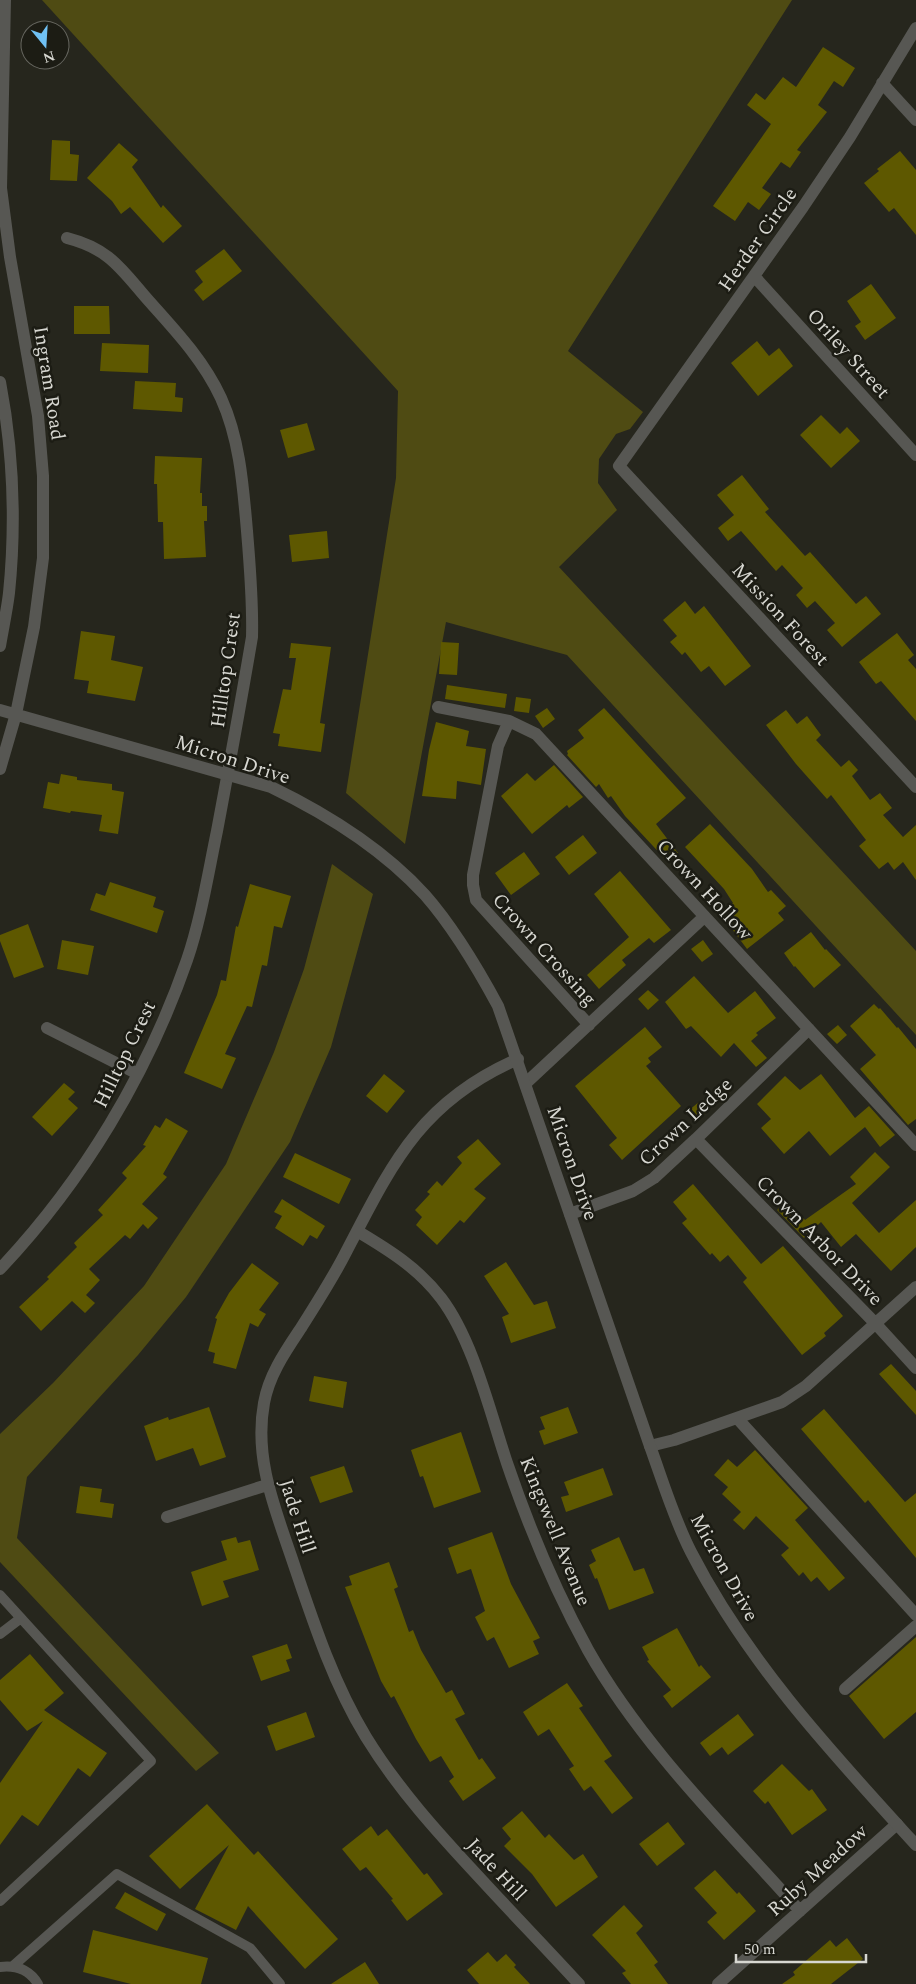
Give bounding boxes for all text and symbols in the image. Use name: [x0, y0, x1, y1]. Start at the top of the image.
north arrow: [20, 20, 70, 70]
text: N: [40, 45, 58, 69]
street label: Herder Circle: [711, 181, 805, 298]
street label: Oriley Street: [799, 302, 897, 406]
street label: Ingram Road: [25, 324, 73, 442]
street label: Mission Forest: [724, 556, 836, 673]
street label: Hilltop Crest: [203, 611, 249, 730]
street label: Micron Drive: [171, 727, 294, 793]
street label: Crown Hollow: [649, 832, 760, 948]
street label: Crown Crossing: [485, 886, 604, 1013]
street label: Hilltop Crest: [86, 996, 164, 1113]
street label: Crown Ledge: [632, 1070, 739, 1173]
street label: Micron Drive: [538, 1102, 606, 1225]
street label: Crown Arbor Drive: [749, 1168, 890, 1313]
street label: Kingswell Avenue: [511, 1452, 599, 1611]
street label: Jade Hill: [271, 1475, 323, 1558]
street label: Micron Drive: [682, 1508, 766, 1627]
street label: Ruby Meadow: [761, 1817, 875, 1924]
street label: Jade Hill: [459, 1831, 534, 1908]
scale bar: [736, 1932, 866, 1964]
text: 50 m: [744, 1938, 776, 1961]

